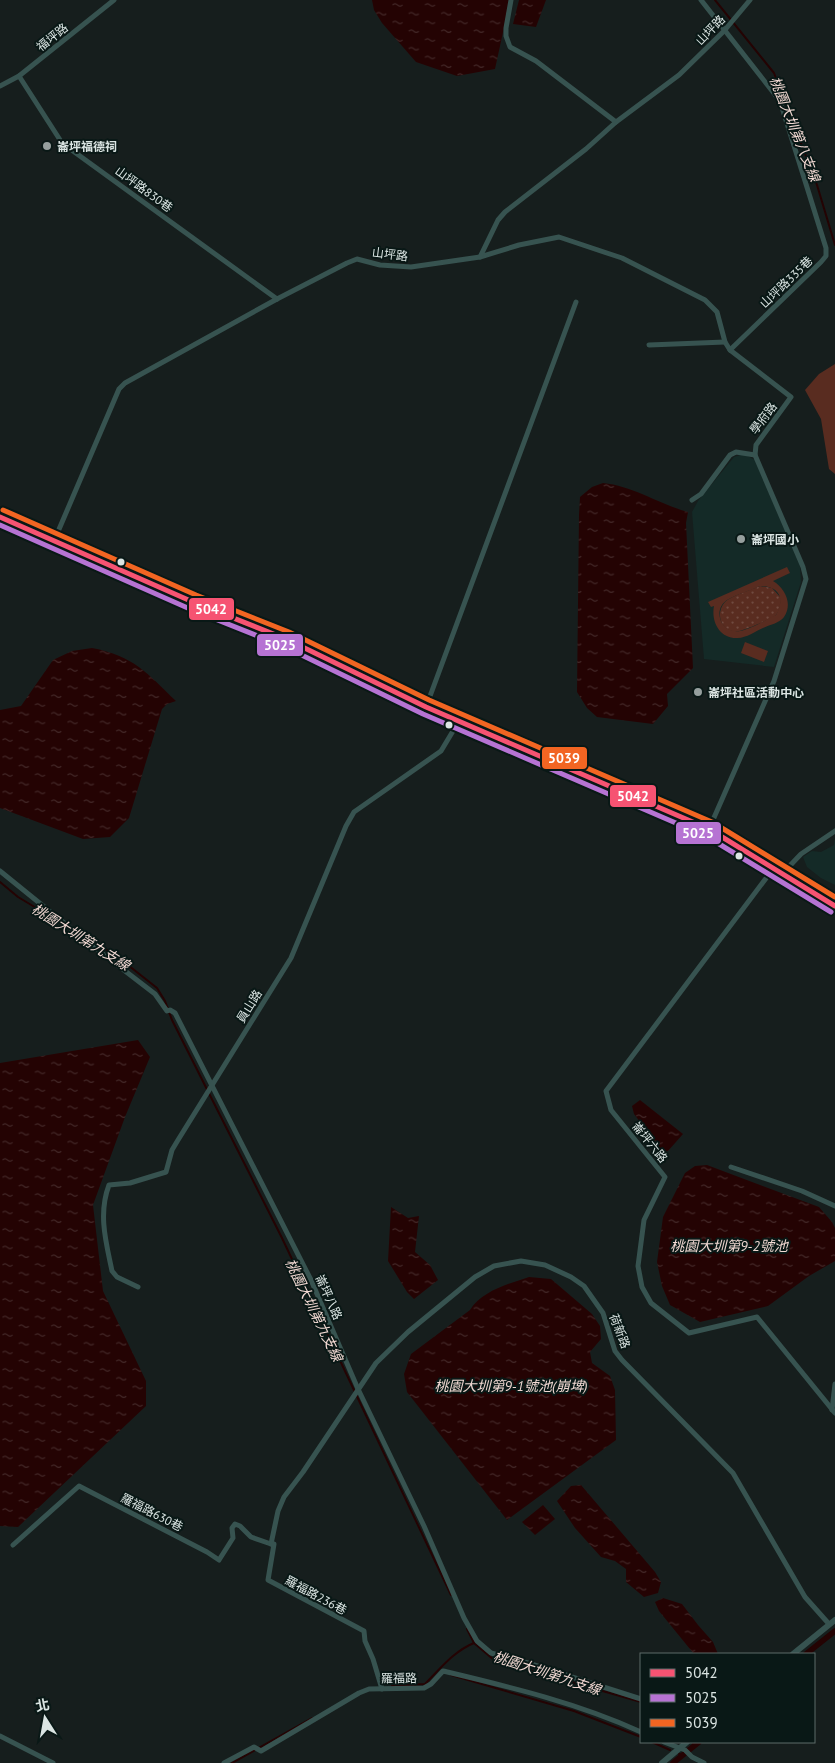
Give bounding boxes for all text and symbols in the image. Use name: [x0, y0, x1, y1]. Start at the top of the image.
street label: 山坪路: [692, 12, 728, 48]
street label: 福坪路: [33, 20, 71, 54]
water label: 桃園大圳第八支線: [766, 74, 825, 186]
place label: 崙坪福德祠: [57, 139, 117, 154]
marker: 崙坪福德祠: [41, 140, 53, 152]
street label: 山坪路830巷: [112, 163, 176, 215]
street label: 山坪路: [371, 244, 409, 264]
street label: 山坪路335巷: [756, 253, 816, 311]
street label: 學府路: [746, 399, 780, 437]
place label: 崙坪國小: [751, 532, 799, 547]
marker: 崙坪國小: [735, 533, 747, 545]
unlabelled marker: [116, 557, 126, 567]
line badge: 5042: [188, 597, 235, 621]
text: 5042: [195, 600, 227, 618]
line badge: 5025: [256, 633, 304, 657]
text: 5025: [264, 636, 296, 654]
place label: 崙坪社區活動中心: [708, 685, 804, 700]
marker: 崙坪社區活動中心: [692, 686, 704, 698]
unlabelled marker: [444, 720, 454, 730]
line badge: 5039: [541, 746, 588, 770]
text: 5039: [548, 749, 580, 767]
line badge: 5042: [609, 784, 657, 808]
text: 5042: [617, 787, 649, 805]
line badge: 5025: [675, 821, 722, 845]
text: 5025: [682, 824, 714, 842]
unlabelled marker: [734, 851, 744, 861]
water label: 桃園大圳第九支線: [29, 900, 135, 975]
street label: 員山路: [233, 987, 265, 1025]
street label: 崙坪六路: [629, 1119, 671, 1165]
water label: 桃園大圳第9-2號池: [670, 1237, 790, 1255]
water label: 桃園大圳第九支線: [281, 1256, 348, 1366]
street label: 崙坪八路: [312, 1272, 346, 1322]
street label: 荷新路: [607, 1312, 633, 1350]
water label: 桃園大圳第9-1號池(崩埤): [435, 1377, 588, 1395]
street label: 羅福路630巷: [118, 1490, 186, 1534]
street label: 羅福路236巷: [283, 1573, 349, 1617]
water label: 桃園大圳第九支線: [491, 1647, 605, 1699]
legend: [640, 1653, 815, 1743]
text: 5042: [685, 1663, 718, 1682]
street label: 羅福路: [381, 1670, 417, 1686]
text: 5025: [685, 1688, 718, 1707]
north arrow: [20, 1693, 70, 1743]
text: 北: [34, 1695, 51, 1715]
text: 5039: [685, 1713, 718, 1732]

